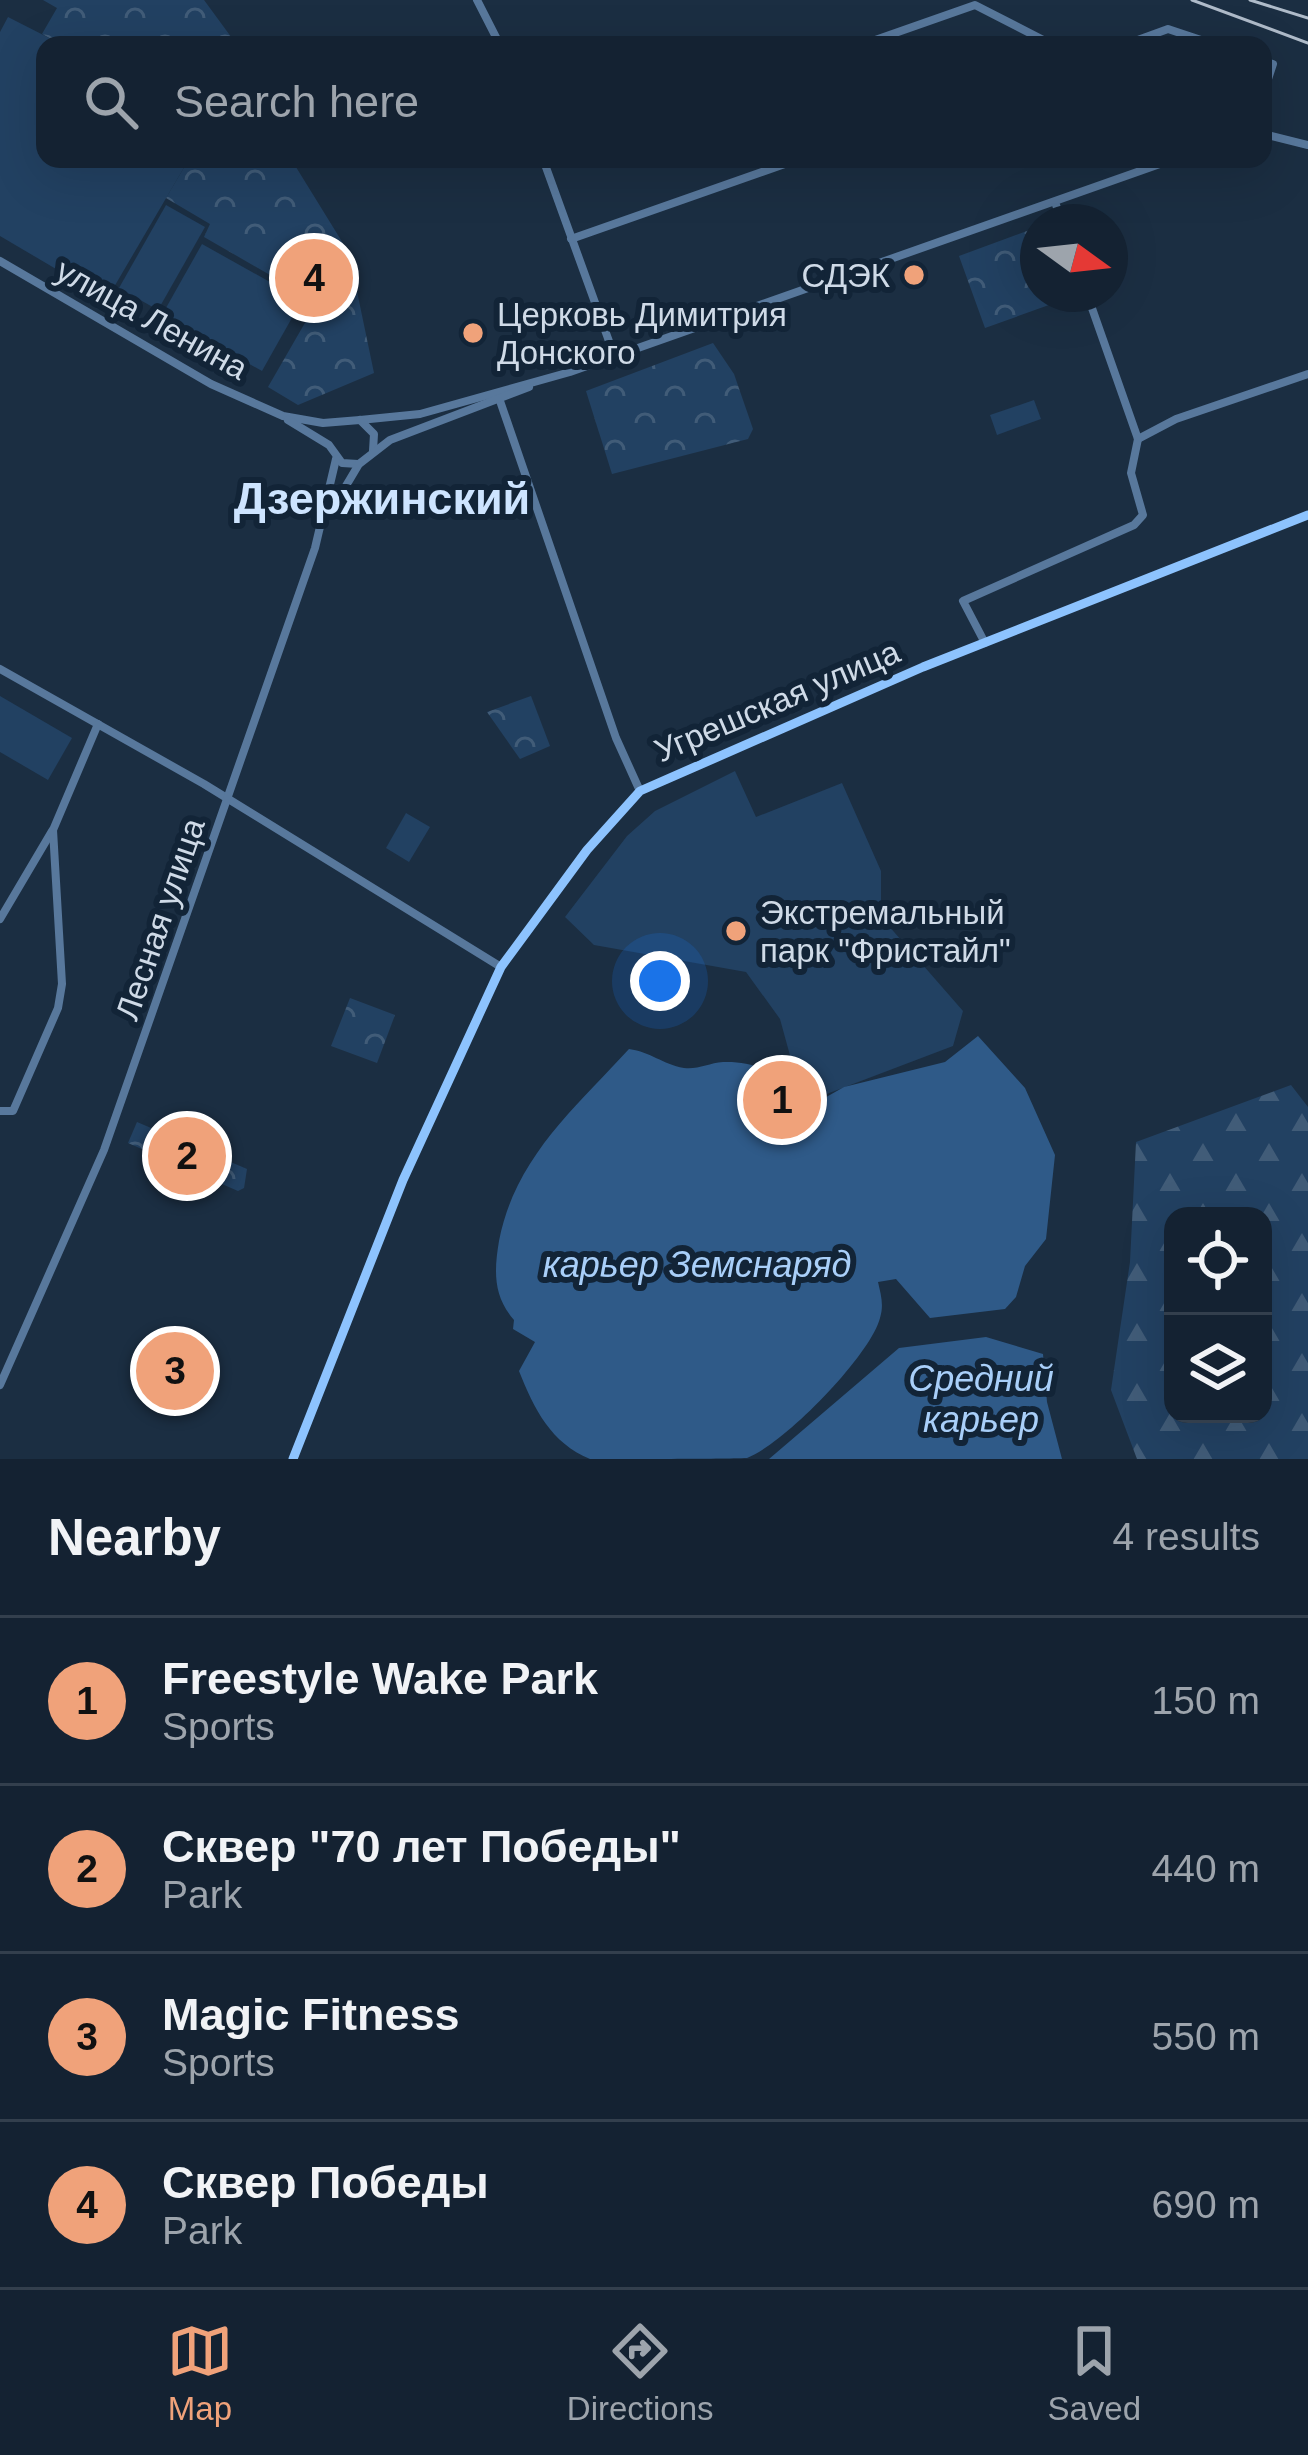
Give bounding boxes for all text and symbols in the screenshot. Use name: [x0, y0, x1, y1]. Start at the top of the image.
search box: [36, 36, 1272, 168]
icon: search: [78, 69, 144, 135]
text: Search here: [174, 76, 419, 127]
north arrow: [1020, 204, 1128, 312]
pin: 4: [275, 233, 353, 323]
street label: улица Ленина: [50, 251, 255, 387]
place label: СДЭК: [802, 257, 891, 294]
marker: СДЭК: [901, 262, 927, 288]
place label: Церковь Димитрия Донского: [497, 296, 787, 371]
marker: Церковь Димитрия Донского: [460, 320, 486, 346]
district label: Дзержинский: [234, 473, 530, 524]
street label: Угрешская улица: [649, 632, 906, 769]
street label: Лесная улица: [108, 813, 212, 1025]
place label: Экстремальный парк "Фристайл": [760, 894, 1011, 969]
marker: Экстремальный парк "Фристайл": [723, 918, 749, 944]
your location: [630, 951, 690, 1011]
pin: 1: [743, 1055, 821, 1145]
pin: 2: [148, 1111, 226, 1201]
map controls: [1164, 1207, 1272, 1423]
button: locate: [1164, 1207, 1272, 1315]
water label: карьер Земснаряд: [543, 1244, 851, 1285]
button: layers: [1164, 1315, 1272, 1423]
pin: 3: [136, 1326, 214, 1416]
water label: Средний карьер: [908, 1358, 1054, 1440]
text: Nearby: [48, 1509, 221, 1566]
text: 4 results: [1113, 1515, 1260, 1558]
text: Freestyle Wake Park: [162, 1653, 598, 1704]
text: 1: [76, 1679, 98, 1722]
text: 150 m: [1152, 1679, 1260, 1722]
text: Sports: [162, 1705, 275, 1748]
text: Сквер "70 лет Победы": [162, 1821, 681, 1872]
text: 2: [76, 1847, 98, 1890]
text: 440 m: [1152, 1847, 1260, 1890]
text: Park: [162, 1873, 242, 1916]
text: Magic Fitness: [162, 1989, 460, 2040]
text: 3: [76, 2015, 98, 2058]
text: 550 m: [1152, 2015, 1260, 2058]
text: Sports: [162, 2041, 275, 2084]
text: Сквер Победы: [162, 2157, 489, 2208]
text: 4: [76, 2183, 98, 2226]
text: 690 m: [1152, 2183, 1260, 2226]
text: Park: [162, 2209, 242, 2252]
tab: Map: [167, 2318, 233, 2428]
tab: Directions: [567, 2318, 714, 2428]
tab: Saved: [1047, 2318, 1141, 2428]

